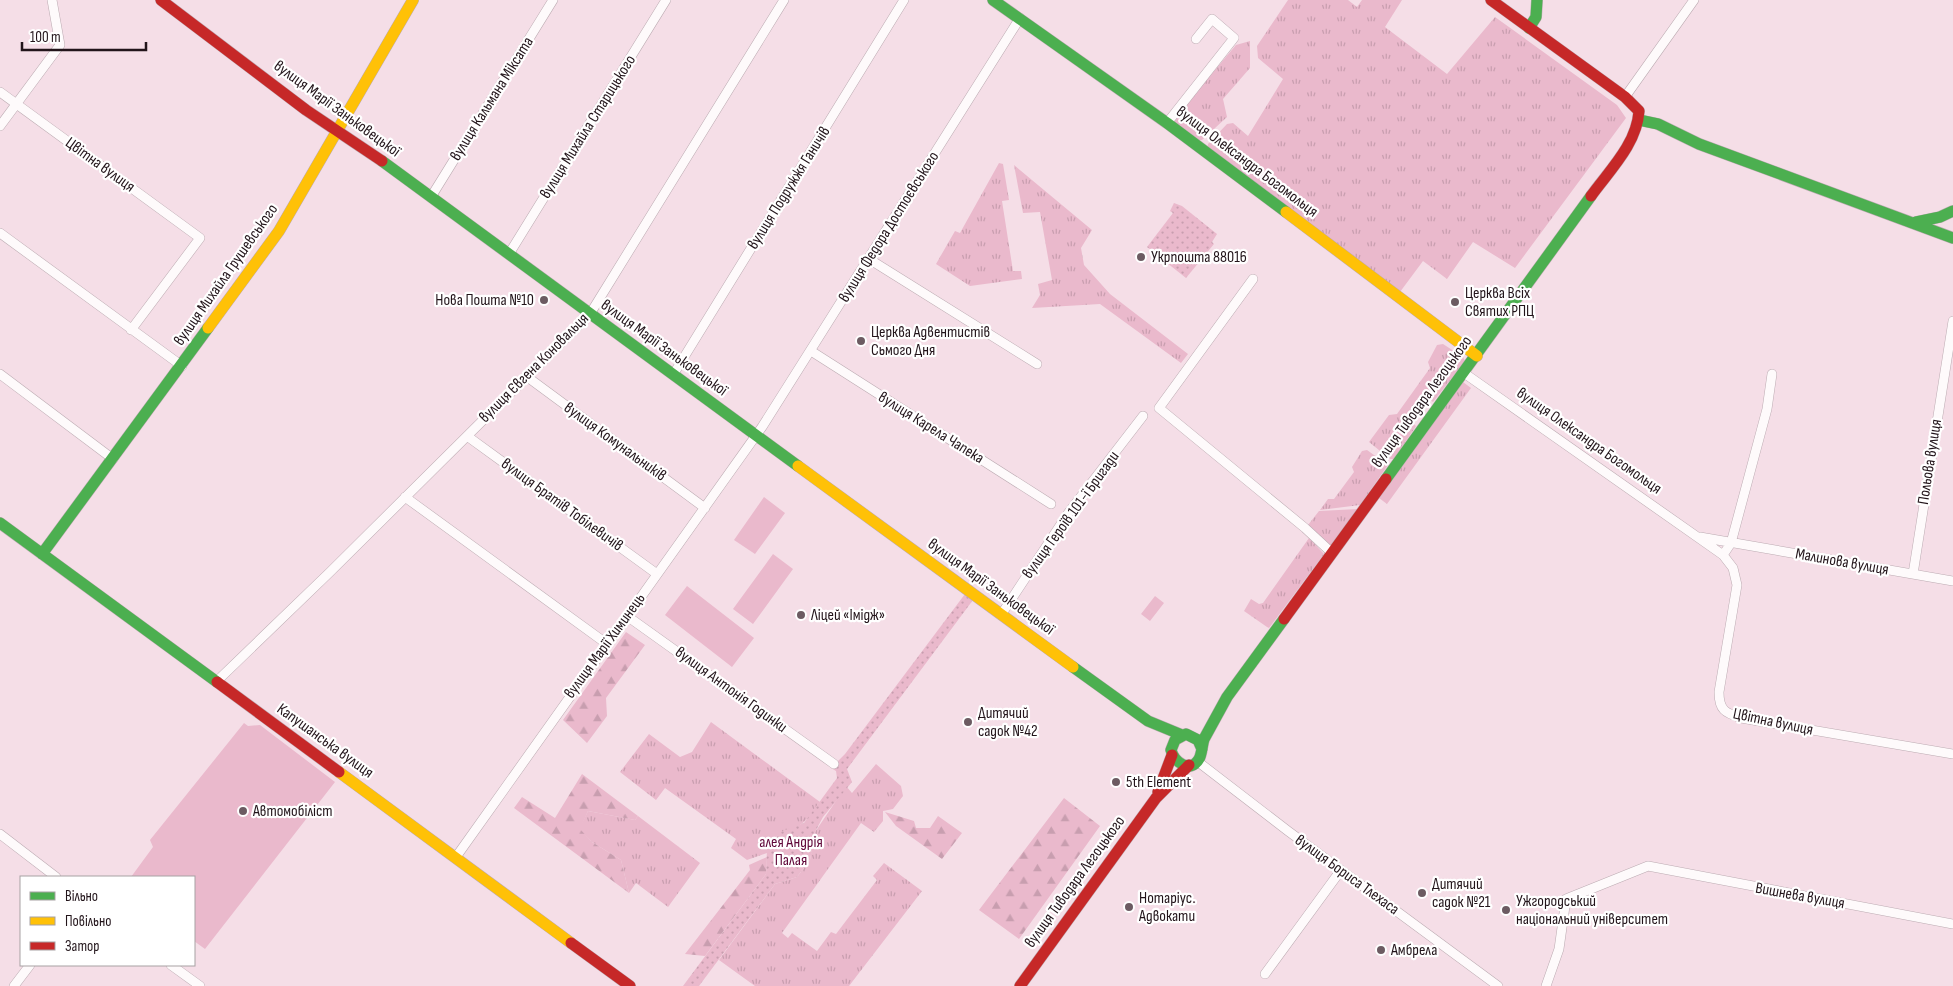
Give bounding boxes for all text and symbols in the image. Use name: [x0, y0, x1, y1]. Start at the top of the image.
scale bar: [22, 20, 146, 52]
text: 100 m: [30, 28, 61, 47]
street label: вулиця Кальмана Міксата: [446, 34, 538, 164]
street label: вулиця Михайла Старицького: [536, 52, 640, 202]
street label: вулиця Марії Заньковецької: [270, 57, 405, 162]
street label: вулиця Олександра Богомольця: [1172, 102, 1322, 222]
street label: вулиця Подружжя Ганичів: [744, 123, 834, 253]
street label: Цвітна вулиця: [61, 133, 139, 197]
street label: вулиця Федора Достоєвського: [835, 148, 943, 306]
street label: вулиця Михайла Грушевського: [170, 201, 282, 349]
place label: Укрпошта 88016: [1151, 248, 1247, 267]
marker: Укрпошта 88016: [1135, 251, 1147, 263]
place label: Церква Всіх Святих РПЦ: [1465, 284, 1534, 321]
place label: Нова Пошта №10: [435, 291, 534, 310]
marker: Нова Пошта №10: [538, 294, 550, 306]
street label: вулиця Марії Заньковецької: [597, 296, 732, 401]
marker: Церква Всіх Святих РПЦ: [1449, 296, 1461, 308]
street label: вулиця Євгена Коновальця: [475, 309, 593, 427]
place label: Церква Адвентистів Сьмого Дня: [871, 323, 990, 360]
street label: вулиця Тиводара Легоцького: [1368, 332, 1476, 472]
marker: Церква Адвентистів Сьмого Дня: [855, 335, 867, 347]
street label: вулиця Олександра Богомольця: [1513, 384, 1665, 498]
street label: вулиця Карела Чапека: [875, 388, 987, 468]
street label: вулиця Комунальників: [560, 398, 670, 486]
street label: Польова вулиця: [1914, 418, 1946, 506]
street label: вулиця Героїв 101-ї Бригади: [1018, 448, 1124, 582]
street label: вулиця Братів Тобілевичів: [497, 454, 627, 556]
street label: вулиця Марії Заньковецької: [924, 535, 1059, 640]
street label: Малинова вулиця: [1794, 544, 1890, 580]
street label: вулиця Марії Химинець: [560, 590, 650, 702]
place label: Ліцей «Імідж»: [810, 606, 885, 625]
marker: Ліцей «Імідж»: [795, 609, 807, 621]
street label: вулиця Антонія Годинки: [671, 643, 791, 737]
street label: Капушанська вулиця: [273, 700, 377, 782]
place label: Дитячий садок №42: [978, 704, 1038, 741]
street label: Цвітна вулиця: [1731, 704, 1815, 740]
marker: Дитячий садок №42: [962, 716, 974, 728]
place label: 5th Element: [1126, 773, 1191, 792]
marker: 5th Element: [1110, 776, 1122, 788]
place label: Автомобіліст: [252, 802, 333, 821]
marker: Автомобіліст: [237, 805, 249, 817]
street label: вулиця Тиводара Легоцького: [1021, 812, 1129, 952]
street label: вулиця Бориса Тлехаса: [1291, 831, 1403, 919]
park label: алея Андрія Палая: [759, 833, 823, 870]
place label: Дитячий садок №21: [1432, 875, 1491, 912]
legend: [20, 876, 195, 966]
street label: Вишнева вулиця: [1754, 879, 1846, 913]
text: Вільно: [65, 887, 98, 906]
marker: Дитячий садок №21: [1416, 887, 1428, 899]
place label: Нотаріус. Адвокати: [1138, 889, 1196, 926]
place label: Ужгородський національний університет: [1516, 892, 1668, 929]
marker: Нотаріус. Адвокати: [1123, 901, 1135, 913]
marker: Ужгородський національний університет: [1500, 904, 1512, 916]
text: Повільно: [65, 912, 111, 931]
text: Затор: [65, 937, 99, 956]
place label: Амбрела: [1390, 941, 1437, 960]
marker: Амбрела: [1375, 944, 1387, 956]

